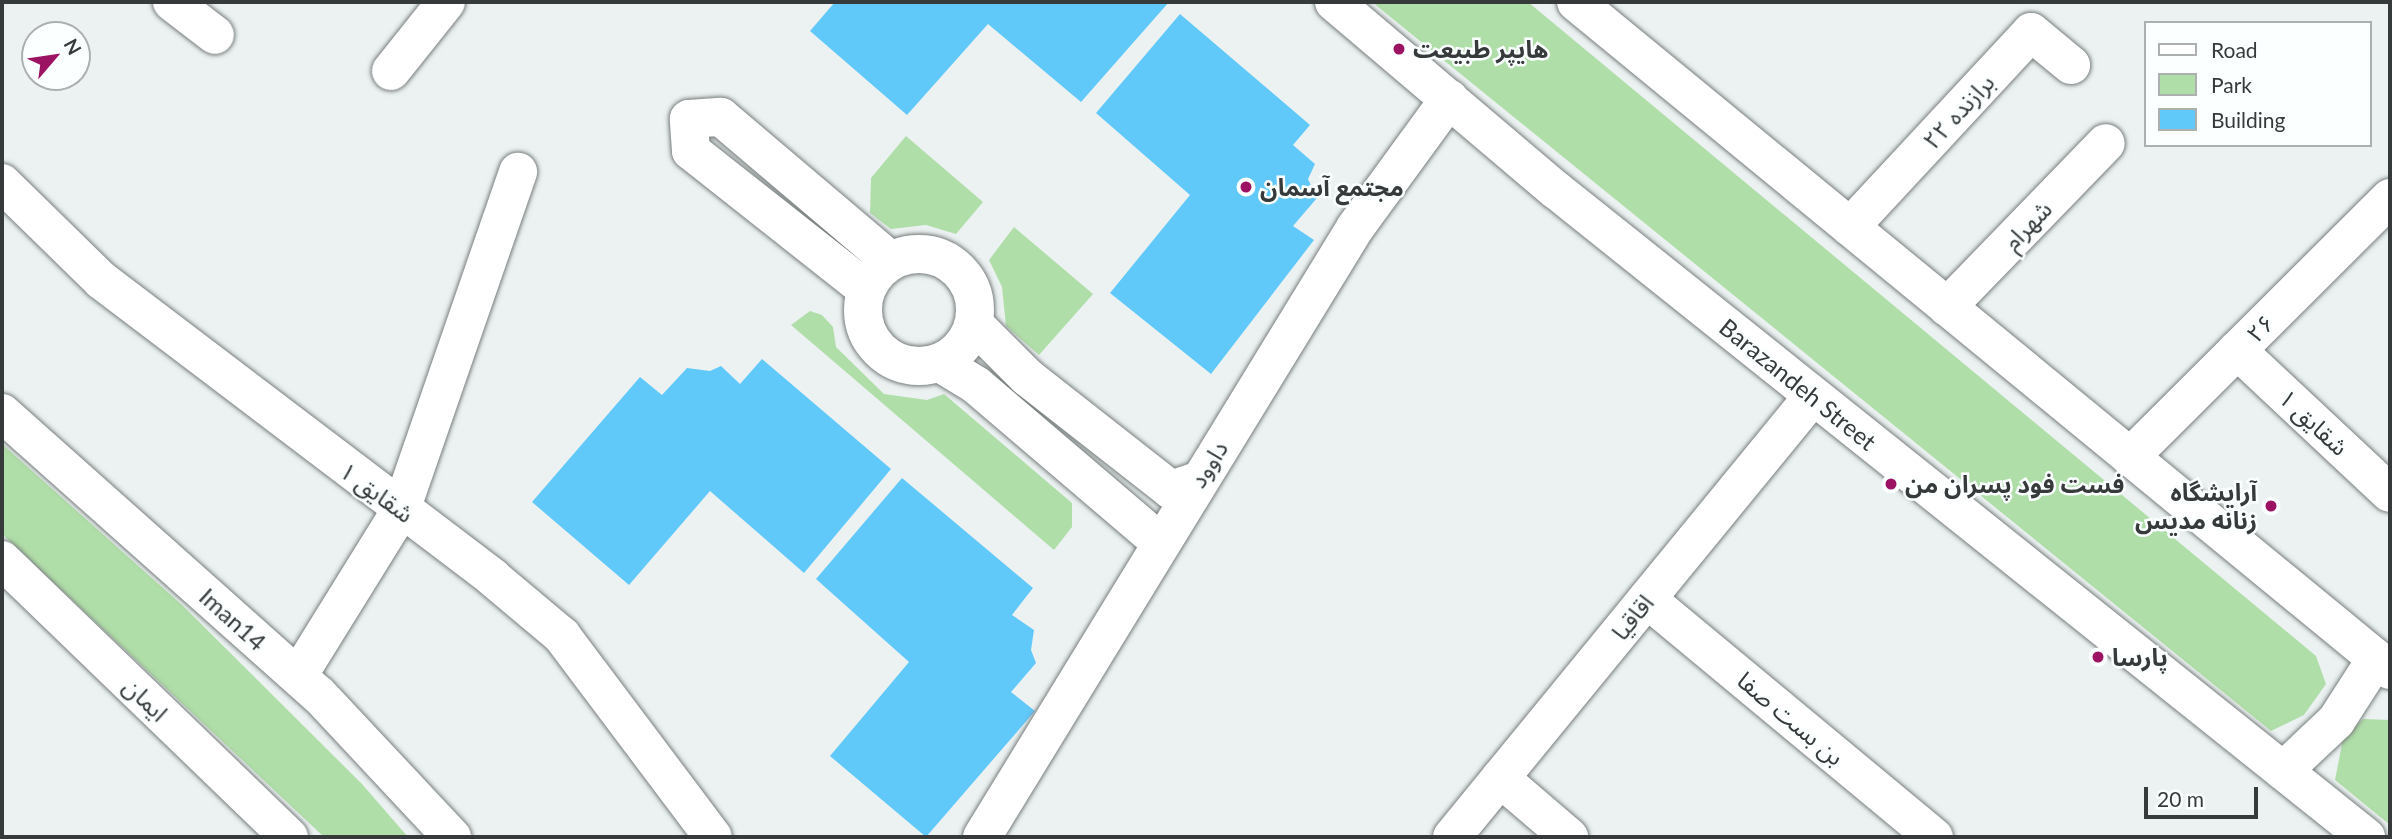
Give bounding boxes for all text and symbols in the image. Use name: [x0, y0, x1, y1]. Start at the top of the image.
north arrow: [21, 21, 91, 91]
legend: [2144, 21, 2371, 147]
text: N: [59, 35, 87, 59]
place label: هایپر طبیعت: [1413, 35, 1548, 63]
text: Road: [2211, 37, 2258, 62]
marker: هایپر طبیعت: [1391, 41, 1407, 57]
street label: برازنده ۲۲: [1916, 68, 2000, 154]
text: Park: [2211, 72, 2252, 97]
text: Building: [2211, 107, 2286, 132]
place label: مجتمع آسمان: [1260, 173, 1404, 201]
marker: مجتمع آسمان: [1238, 179, 1254, 195]
street label: شهرام: [1997, 194, 2057, 256]
street label: ۲۶: [2240, 308, 2280, 348]
street label: Barazandeh Street: [1714, 312, 1882, 456]
street label: شقایق ۱: [2273, 383, 2355, 461]
street label: داوود: [1183, 435, 1233, 493]
street label: شقایق ۱: [335, 456, 419, 528]
place label: فست فود پسران من: [1905, 470, 2124, 498]
marker: فست فود پسران من: [1883, 476, 1899, 492]
place label: آرایشگاه زنانه مدیس: [2135, 478, 2257, 534]
marker: آرایشگاه زنانه مدیس: [2263, 498, 2279, 514]
street label: Iman14: [194, 582, 272, 656]
street label: اقاقیا: [1605, 588, 1659, 646]
place label: پارسا: [2112, 643, 2168, 671]
marker: پارسا: [2090, 649, 2106, 665]
street label: بن بست صفا: [1732, 665, 1850, 771]
street label: ایمان: [118, 671, 174, 727]
scale bar: [2147, 772, 2261, 816]
text: 20 m: [2157, 786, 2204, 811]

